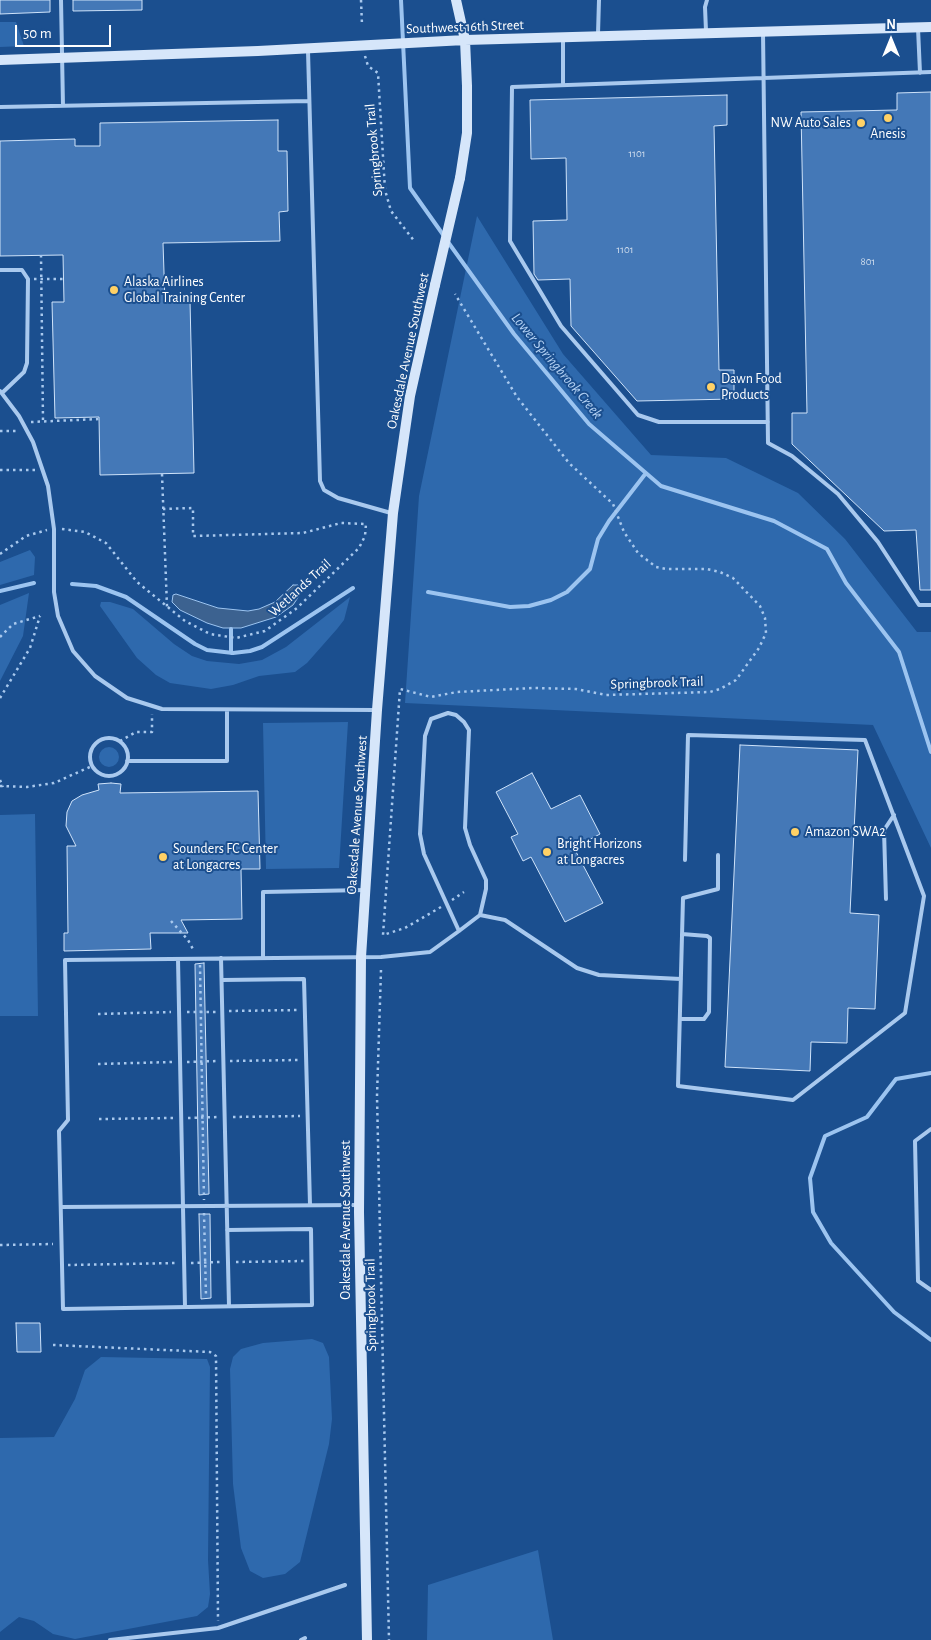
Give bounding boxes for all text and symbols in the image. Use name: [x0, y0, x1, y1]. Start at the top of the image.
scale bar: [18, 15, 114, 47]
north arrow: [866, 15, 916, 65]
street label: Southwest 16th Street: [406, 17, 524, 37]
text: N: [886, 18, 896, 32]
text: 50 m: [23, 26, 52, 41]
street label: Springbrook Trail: [362, 103, 386, 197]
marker: Anesis: [882, 112, 894, 124]
place label: NW Auto Sales: [771, 115, 851, 131]
marker: NW Auto Sales: [855, 117, 867, 129]
place label: Anesis: [870, 126, 906, 142]
house number: 1101: [628, 147, 646, 161]
house number: 1101: [616, 243, 634, 257]
house number: 801: [861, 255, 875, 269]
street label: Oakesdale Avenue Southwest: [383, 271, 433, 431]
place label: Alaska Airlines Global Training Center: [124, 274, 245, 306]
marker: Alaska Airlines Global Training Center: [108, 284, 120, 296]
water label: Lower Springbrook Creek: [507, 309, 607, 423]
place label: Dawn Food Products: [721, 371, 782, 404]
marker: Dawn Food Products: [705, 381, 717, 393]
street label: Wetlands Trail: [265, 556, 335, 620]
street label: Springbrook Trail: [610, 673, 704, 693]
street label: Oakesdale Avenue Southwest: [343, 735, 371, 895]
place label: Amazon SWA2: [805, 824, 886, 840]
marker: Amazon SWA2: [789, 826, 801, 838]
place label: Bright Horizons at Longacres: [557, 836, 642, 869]
place label: Sounders FC Center at Longacres: [173, 841, 278, 874]
marker: Bright Horizons at Longacres: [541, 846, 553, 858]
marker: Sounders FC Center at Longacres: [157, 851, 169, 863]
street label: Oakesdale Avenue Southwest: [338, 1140, 354, 1300]
street label: Springbrook Trail: [362, 1258, 380, 1352]

